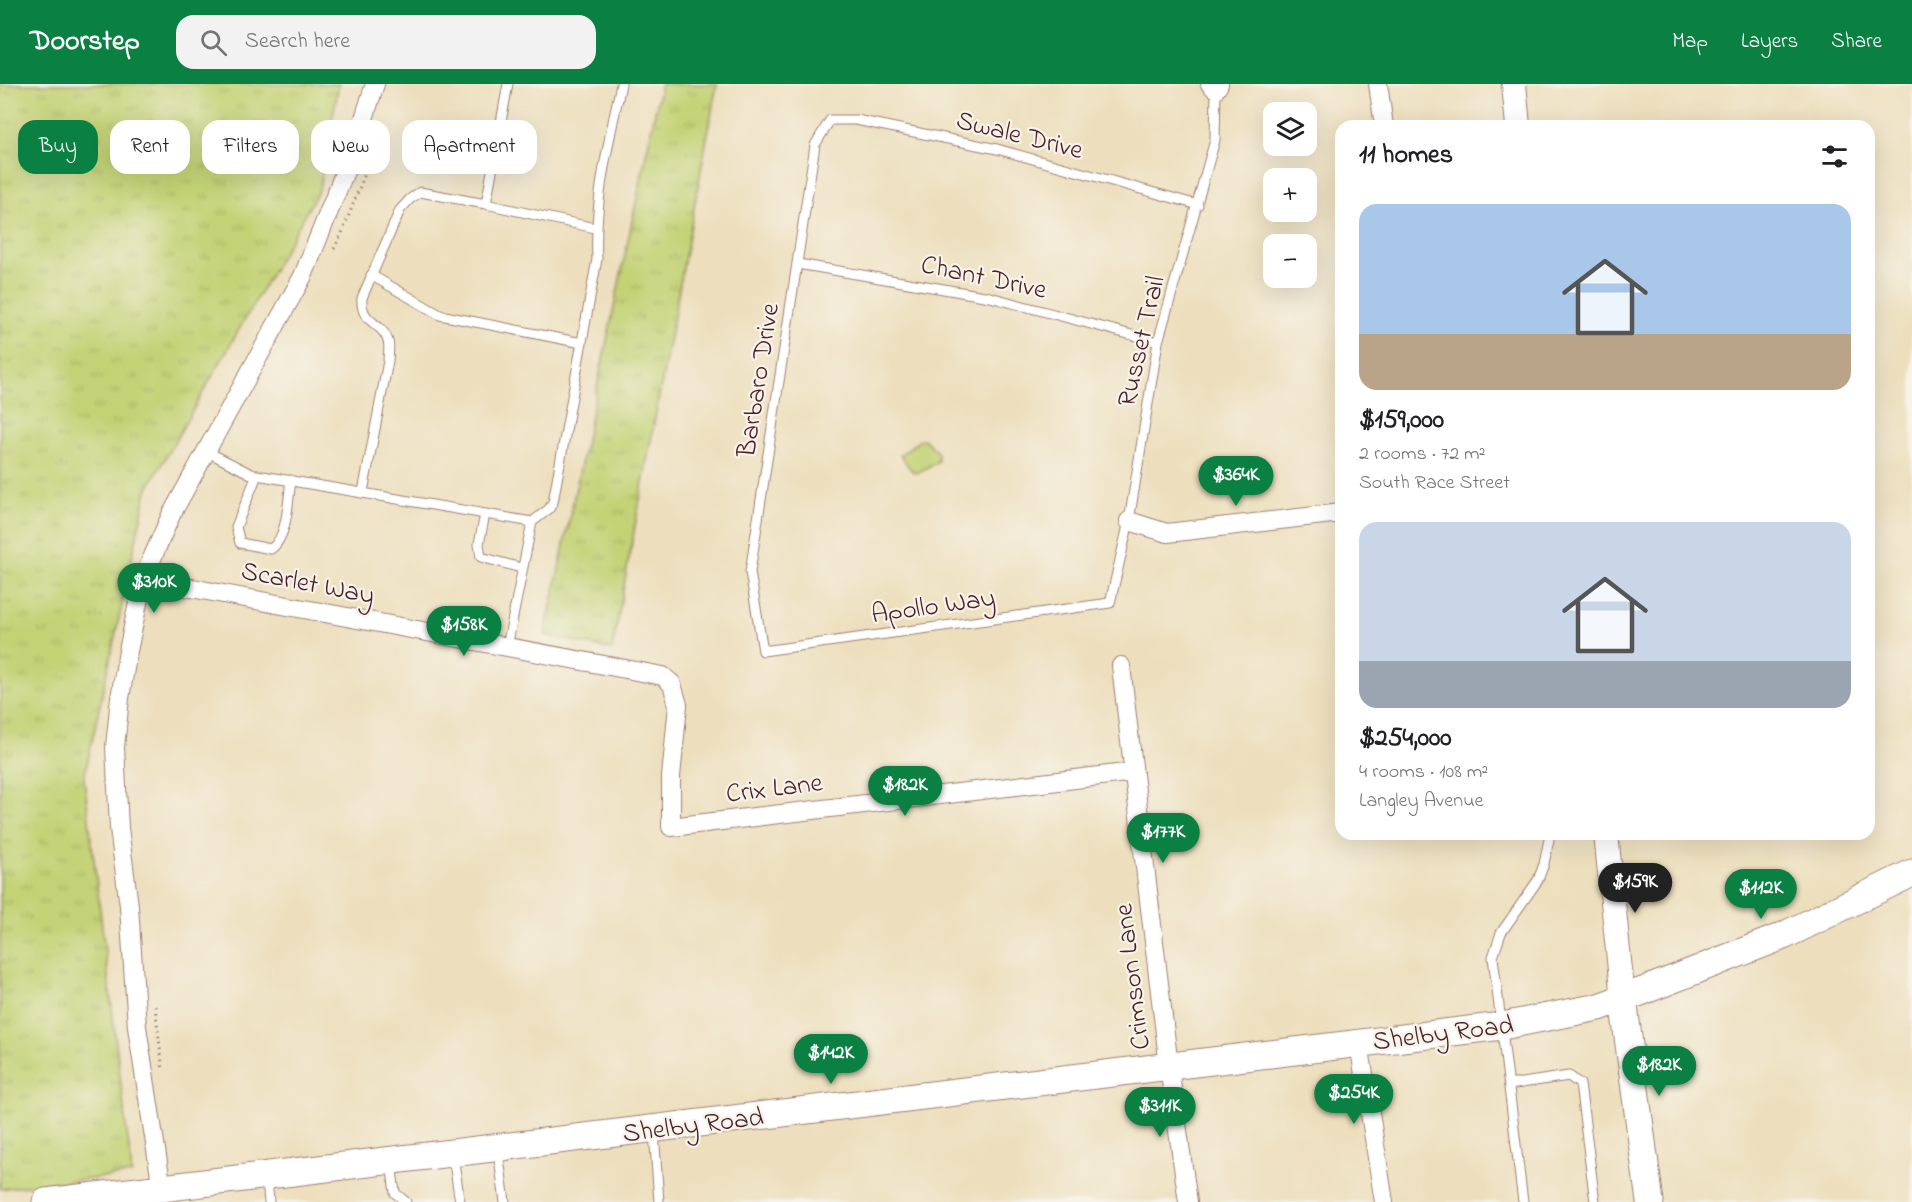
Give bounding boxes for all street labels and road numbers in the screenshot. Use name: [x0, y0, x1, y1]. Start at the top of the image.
street label: Swale Drive: [952, 102, 1088, 171]
street label: Chant Drive: [917, 246, 1051, 311]
street label: Russet Trail: [1108, 272, 1176, 411]
street label: Barbaro Drive: [728, 300, 791, 461]
street label: Scarlet Way: [237, 552, 378, 616]
street label: Apollo Way: [869, 579, 998, 635]
street label: Crix Lane: [724, 764, 826, 815]
street label: Crimson Lane: [1105, 901, 1162, 1052]
street label: Shelby Road: [1371, 1007, 1516, 1062]
street label: Shelby Road: [621, 1099, 766, 1154]

